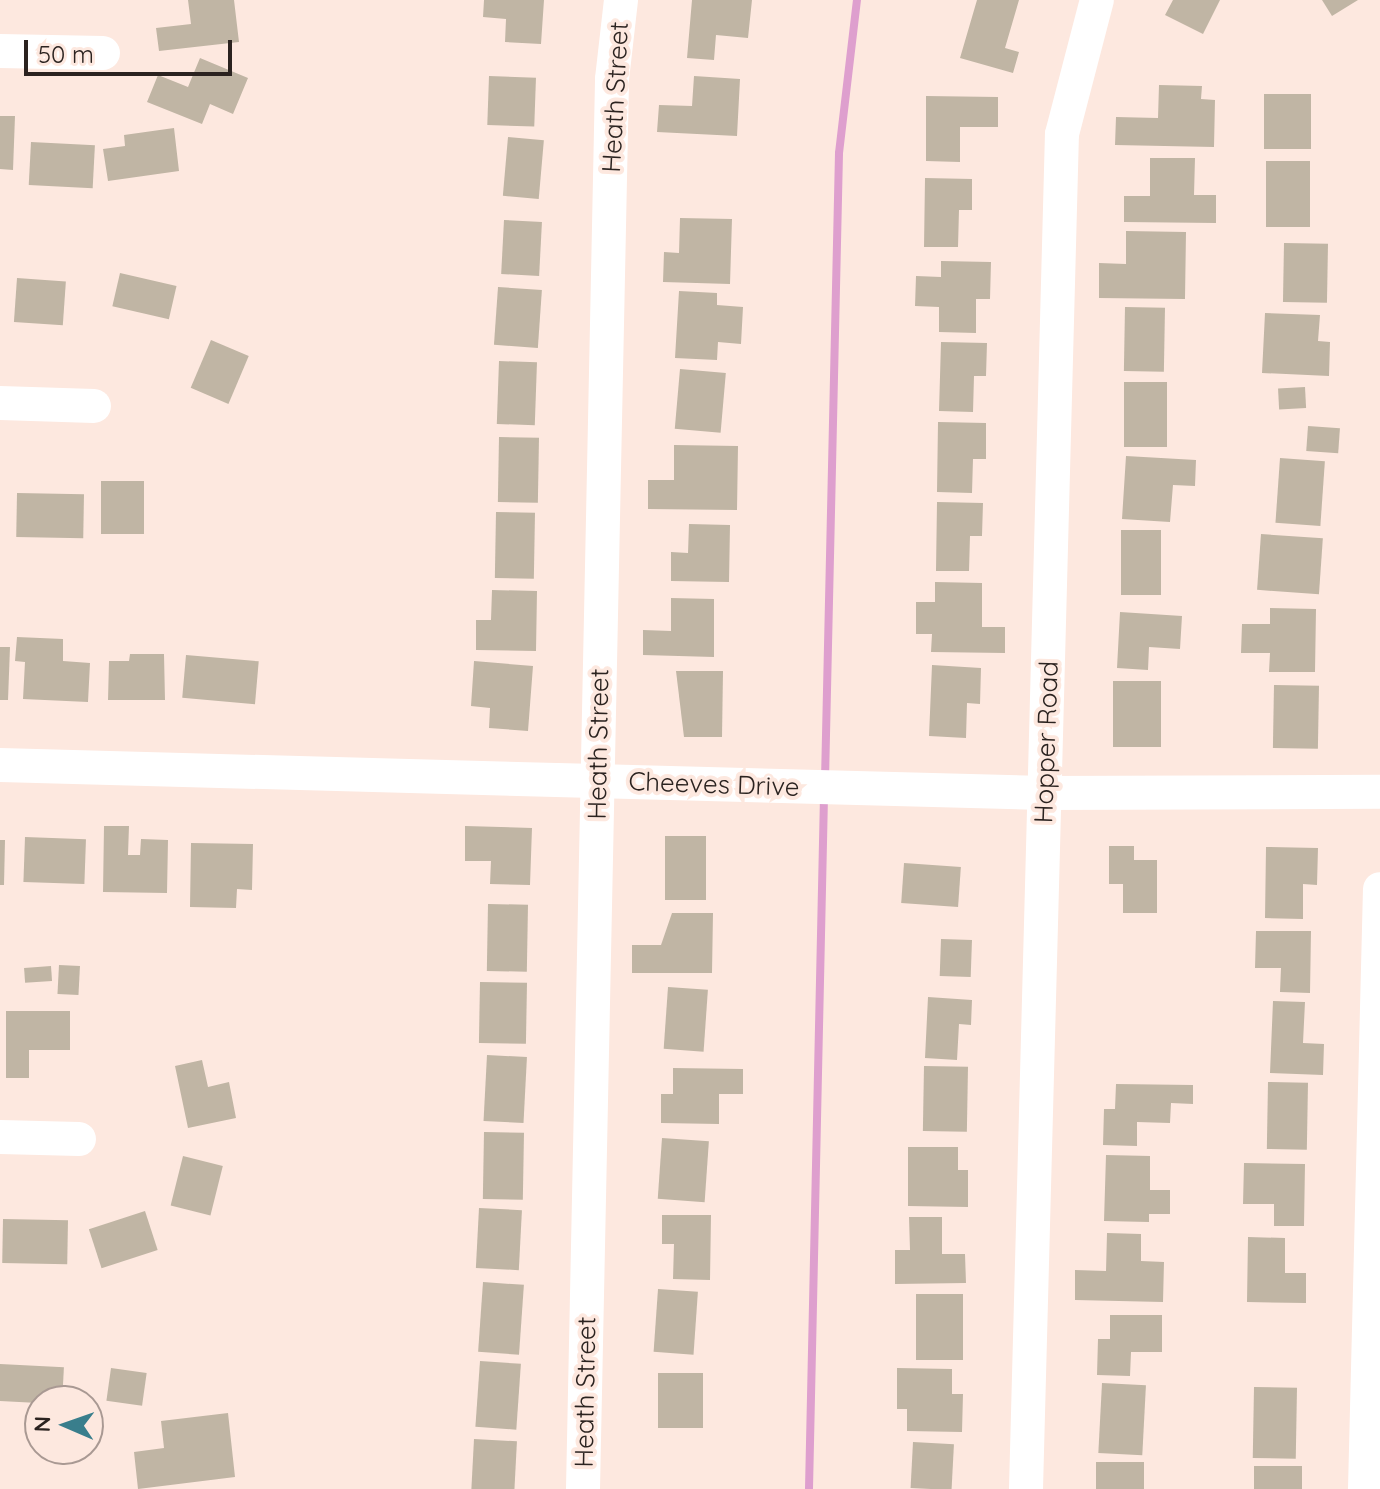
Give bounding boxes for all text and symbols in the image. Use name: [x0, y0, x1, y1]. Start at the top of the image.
street label: Heath Street: [595, 21, 635, 173]
scale bar: [28, 24, 236, 74]
text: 50 m: [38, 39, 94, 69]
street label: Hopper Road: [1028, 660, 1064, 824]
street label: Heath Street: [581, 668, 615, 820]
street label: Cheeves Drive: [628, 765, 800, 803]
street label: Heath Street: [568, 1316, 602, 1468]
north arrow: [24, 1385, 104, 1465]
text: N: [28, 1416, 56, 1433]

